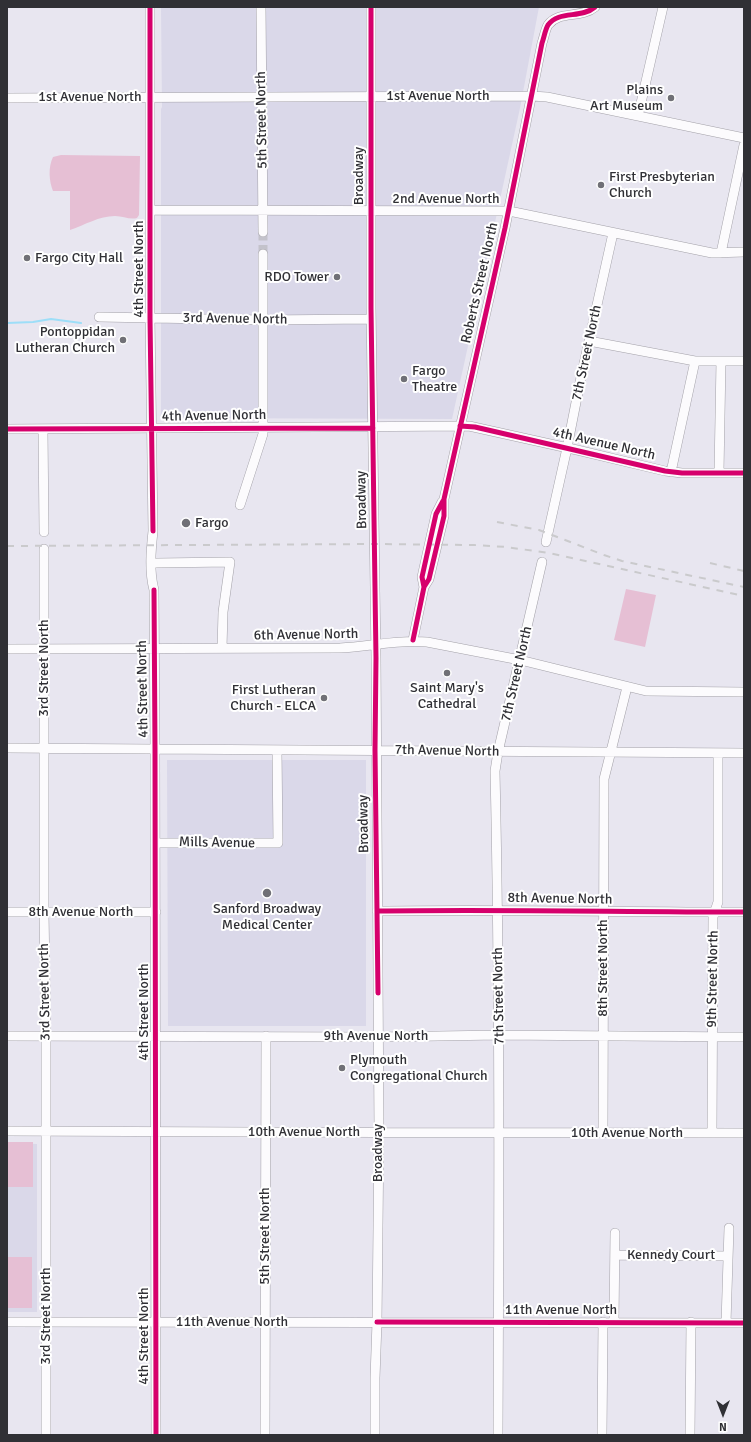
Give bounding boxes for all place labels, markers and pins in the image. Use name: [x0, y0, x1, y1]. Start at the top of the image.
place label: Plains Art Museum: [590, 82, 663, 114]
marker: Plains Art Museum: [666, 93, 676, 103]
place label: First Presbyterian Church: [609, 169, 715, 202]
marker: First Presbyterian Church: [596, 180, 606, 190]
place label: Fargo City Hall: [35, 250, 123, 266]
marker: Fargo City Hall: [22, 253, 32, 263]
place label: RDO Tower: [264, 269, 329, 285]
marker: RDO Tower: [332, 272, 342, 282]
place label: Pontoppidan Lutheran Church: [15, 324, 115, 356]
marker: Pontoppidan Lutheran Church: [118, 335, 128, 345]
place label: Fargo Theatre: [412, 363, 457, 396]
marker: Fargo Theatre: [399, 374, 409, 384]
place label: Fargo: [195, 515, 229, 531]
marker: Fargo: [180, 517, 192, 529]
marker: Saint Mary's Cathedral: [442, 668, 452, 678]
place label: Saint Mary's Cathedral: [410, 680, 484, 712]
place label: First Lutheran Church - ELCA: [230, 682, 316, 714]
marker: First Lutheran Church - ELCA: [319, 693, 329, 703]
marker: Sanford Broadway Medical Center: [261, 887, 273, 899]
place label: Sanford Broadway Medical Center: [213, 901, 321, 934]
place label: Plymouth Congregational Church: [350, 1052, 488, 1084]
marker: Plymouth Congregational Church: [337, 1063, 347, 1073]

